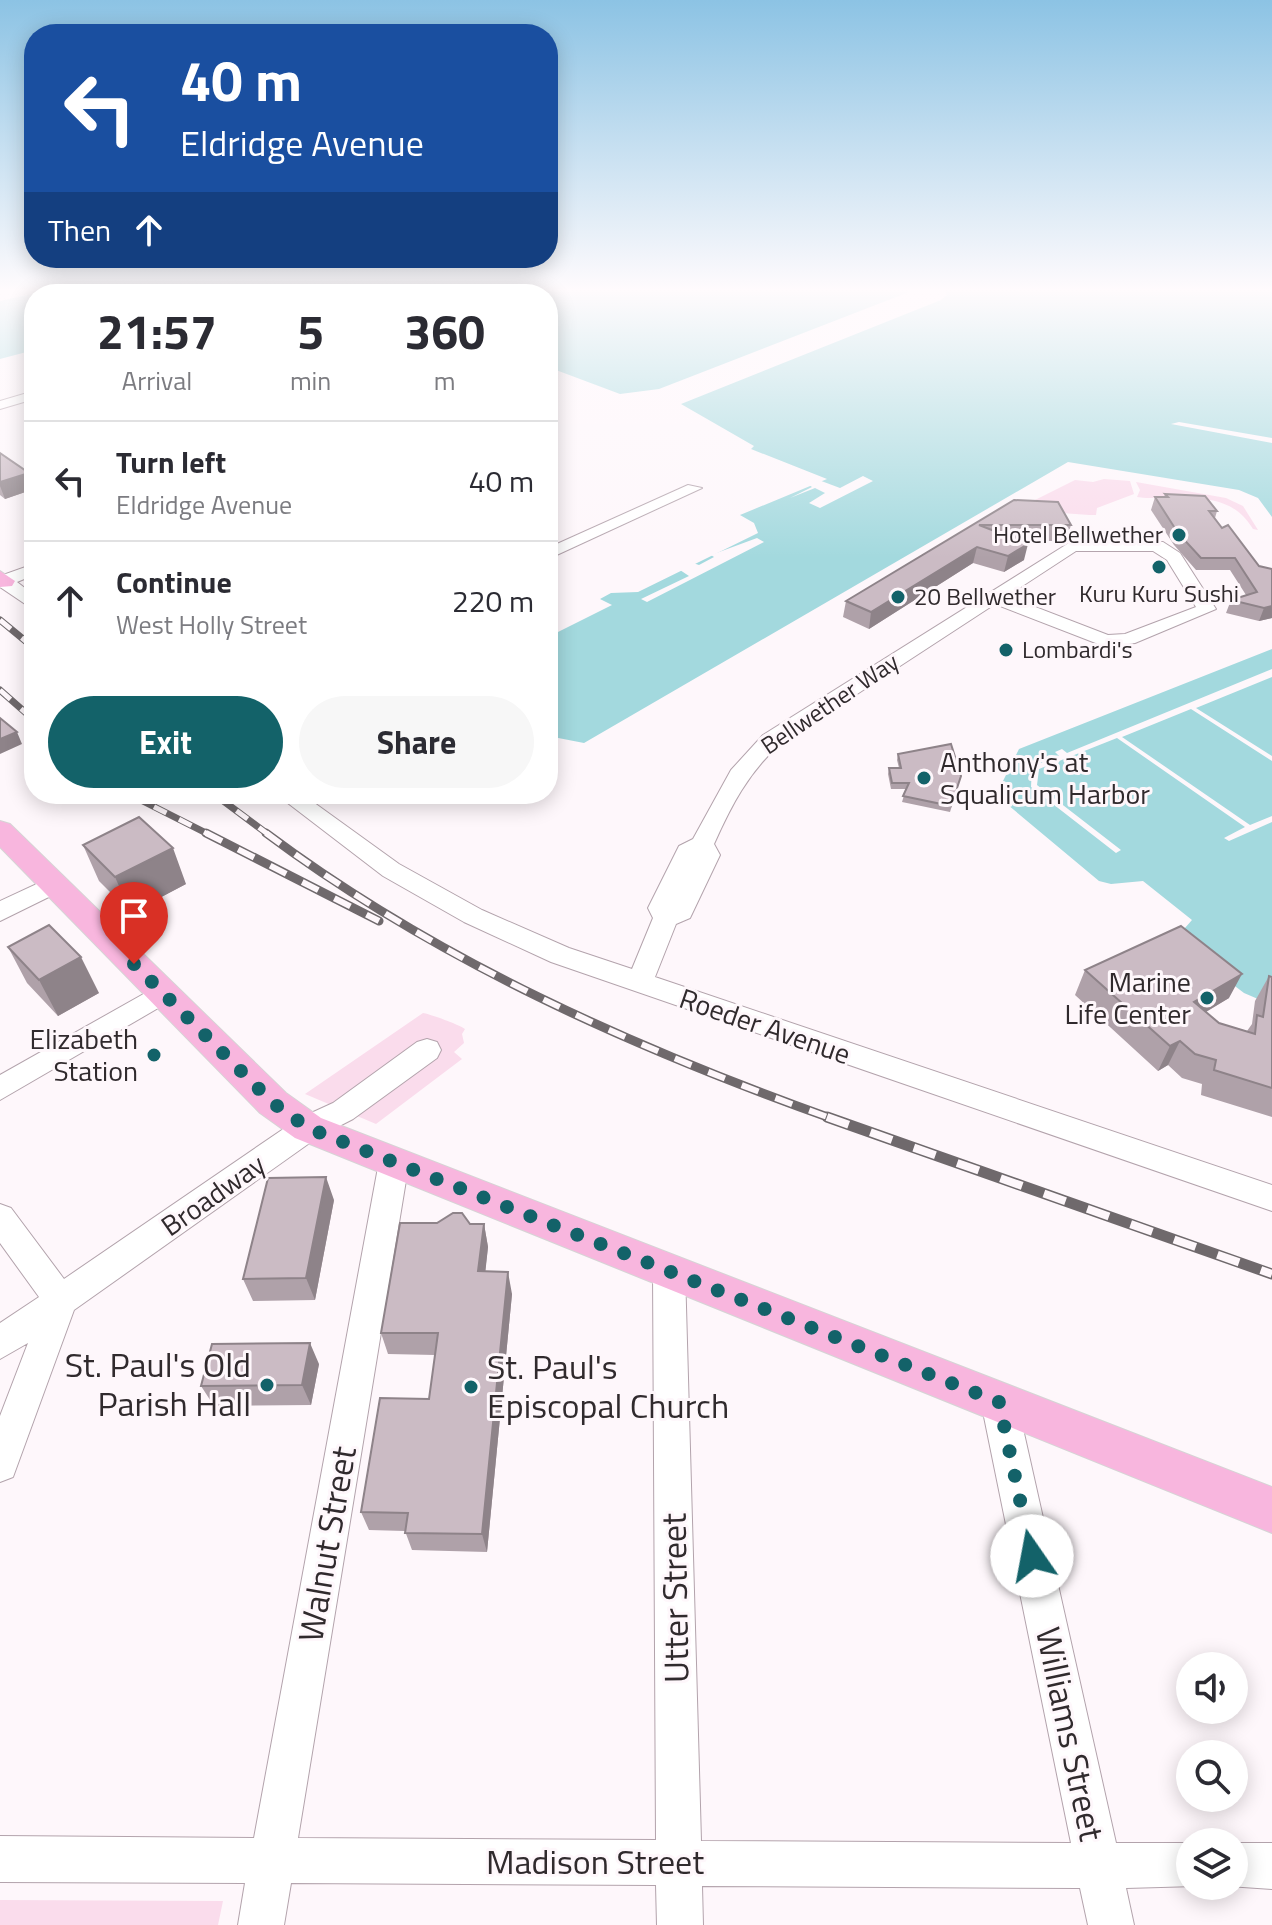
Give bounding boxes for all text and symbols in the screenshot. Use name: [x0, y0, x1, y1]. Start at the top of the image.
text: 40 m: [180, 38, 302, 123]
icon: left: [48, 56, 152, 160]
text: Eldridge Avenue: [180, 115, 424, 170]
text: Then: [48, 207, 111, 253]
icon: ahead: [127, 208, 171, 252]
text: 21:57: [97, 295, 217, 368]
text: 5: [297, 295, 324, 368]
text: 360: [404, 295, 485, 368]
text: Arrival: [122, 361, 192, 400]
text: min: [290, 361, 331, 400]
text: m: [434, 361, 456, 400]
text: Turn left: [116, 439, 226, 485]
text: 40 m: [469, 458, 534, 504]
icon: left: [48, 459, 92, 503]
text: Eldridge Avenue: [116, 485, 292, 524]
place label: Hotel Bellwether: [993, 516, 1163, 552]
marker: Hotel Bellwether: [1170, 526, 1188, 544]
marker: Kuru Kuru Sushi: [1150, 558, 1168, 576]
text: Continue: [116, 559, 232, 605]
place label: Kuru Kuru Sushi: [1079, 575, 1239, 611]
text: 220 m: [452, 578, 534, 624]
place label: 20 Bellwether: [914, 578, 1056, 614]
icon: ahead: [48, 579, 92, 623]
marker: 20 Bellwether: [889, 588, 907, 606]
text: West Holly Street: [116, 605, 307, 644]
place label: Lombardi's: [1022, 631, 1133, 667]
marker: Lombardi's: [997, 641, 1015, 659]
street label: Bellwether Way: [753, 643, 906, 763]
button: Exit: [48, 696, 283, 788]
button: Share: [299, 696, 534, 788]
place label: Anthony's at Squalicum Harbor: [940, 740, 1150, 815]
marker: Anthony's at Squalicum Harbor: [915, 769, 933, 787]
pin: [100, 882, 168, 964]
icon: arrive: [112, 894, 156, 938]
place label: Marine Life Center: [1064, 960, 1191, 1035]
street label: Roeder Avenue: [674, 976, 856, 1075]
marker: Marine Life Center: [1198, 989, 1216, 1007]
place label: Elizabeth Station: [29, 1017, 138, 1092]
marker: Elizabeth Station: [145, 1046, 163, 1064]
street label: Broadway: [152, 1143, 274, 1246]
place label: St. Paul's Old Parish Hall: [65, 1338, 251, 1429]
place label: St. Paul's Episcopal Church: [487, 1340, 729, 1431]
marker: St. Paul's Old Parish Hall: [258, 1376, 276, 1394]
marker: St. Paul's Episcopal Church: [462, 1378, 480, 1396]
street label: Walnut Street: [283, 1442, 369, 1646]
street label: Utter Street: [647, 1513, 701, 1683]
position arrow: [990, 1514, 1074, 1598]
street label: Williams Street: [1023, 1622, 1119, 1845]
map controls: [1176, 1652, 1248, 1900]
button: sound: [1176, 1652, 1248, 1724]
button: search: [1176, 1740, 1248, 1812]
button: layers: [1176, 1828, 1248, 1900]
street label: Madison Street: [486, 1835, 704, 1887]

